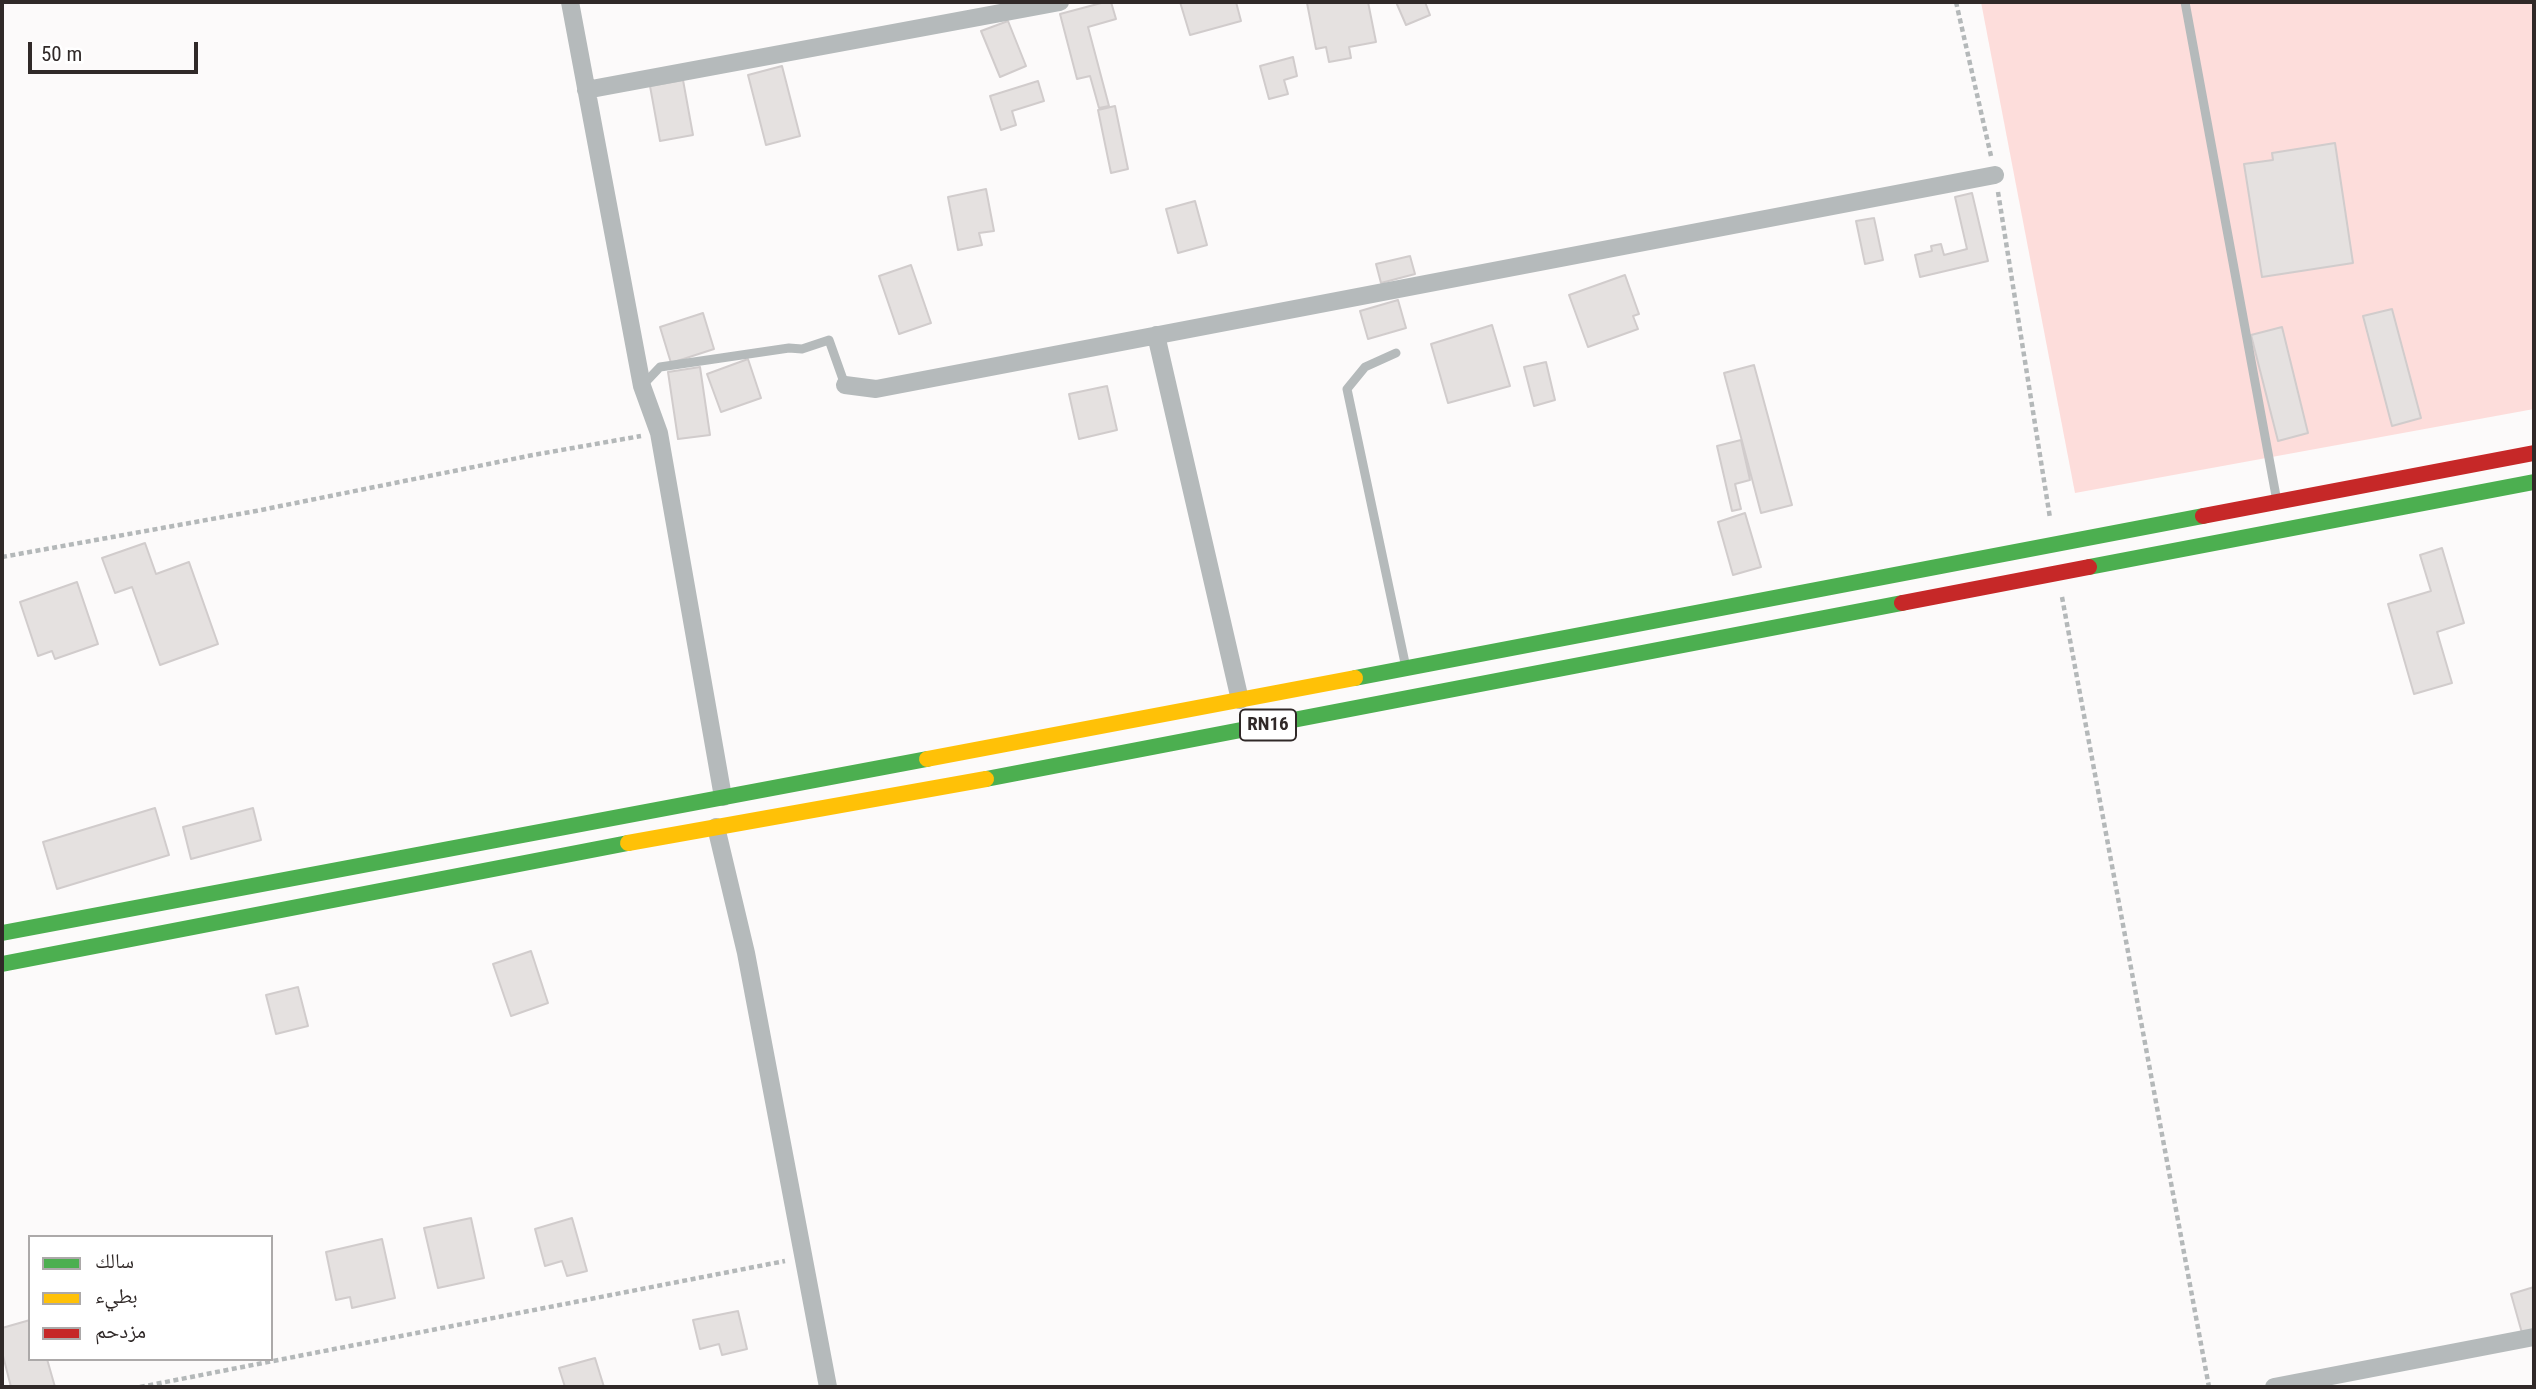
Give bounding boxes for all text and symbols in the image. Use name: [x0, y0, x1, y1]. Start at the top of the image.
scale bar: [32, 28, 201, 72]
text: 50 m: [41, 42, 82, 66]
road number: RN16: [1240, 710, 1296, 740]
legend: [28, 1235, 273, 1361]
text: سالك: [95, 1249, 134, 1273]
text: بطيء: [95, 1284, 138, 1308]
text: مزدحم: [95, 1319, 146, 1343]

